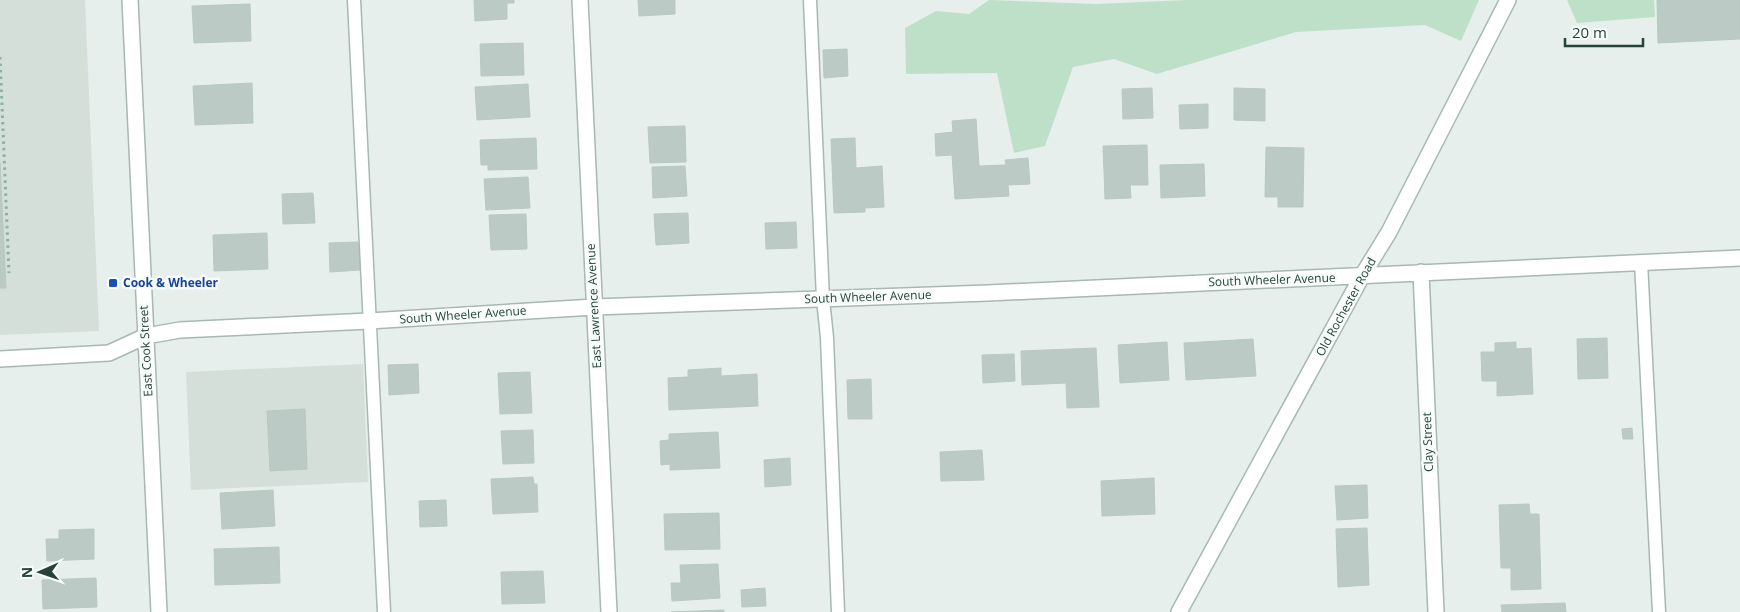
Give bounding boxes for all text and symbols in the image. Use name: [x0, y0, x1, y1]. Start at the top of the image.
scale bar: [1565, 15, 1642, 47]
text: 20 m: [1572, 22, 1607, 42]
street label: East Lawrence Avenue: [582, 243, 605, 369]
street label: Old Rochester Road: [1311, 254, 1380, 359]
street label: South Wheeler Avenue: [1208, 269, 1336, 290]
place label: Cook & Wheeler: [123, 274, 219, 291]
marker: Cook & Wheeler: [107, 277, 119, 289]
street label: South Wheeler Avenue: [804, 286, 932, 307]
street label: South Wheeler Avenue: [399, 302, 527, 327]
street label: East Cook Street: [135, 305, 156, 397]
street label: Clay Street: [1418, 412, 1437, 472]
north arrow: [15, 547, 65, 597]
text: N: [17, 566, 36, 578]

